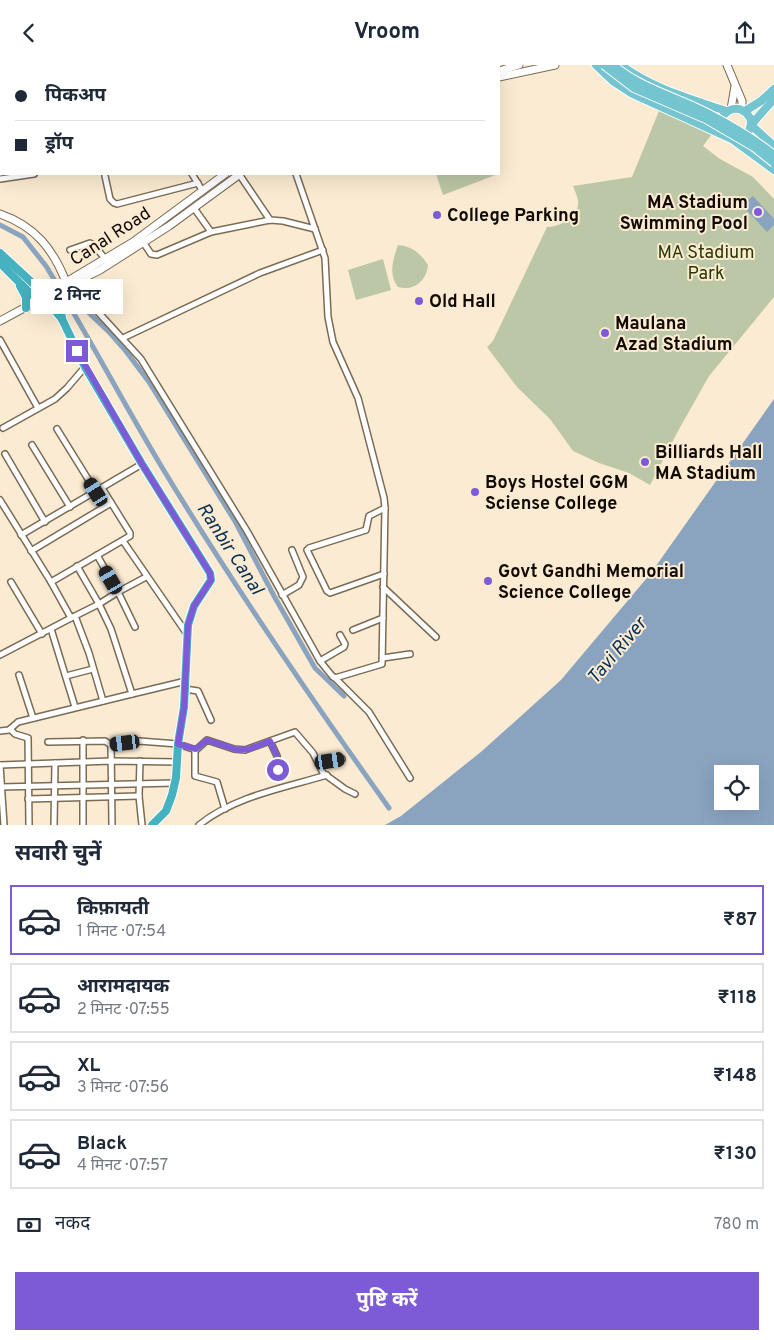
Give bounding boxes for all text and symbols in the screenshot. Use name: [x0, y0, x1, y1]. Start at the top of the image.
icon: back: [15, 19, 43, 47]
text: Vroom: [354, 19, 420, 46]
icon: share: [731, 19, 759, 47]
text: पिकअप: [45, 84, 106, 108]
text: ड्रॉप: [45, 132, 73, 156]
place label: MA Stadium Swimming Pool: [620, 192, 748, 236]
street label: Canal Road: [66, 203, 156, 272]
place label: College Parking: [447, 205, 579, 228]
marker: MA Stadium Swimming Pool: [752, 206, 764, 218]
marker: College Parking: [431, 209, 443, 221]
park label: MA Stadium Park: [657, 242, 755, 286]
callout: 2 मिनट: [31, 279, 123, 313]
text: 2 मिनट: [53, 286, 101, 306]
place label: Old Hall: [429, 291, 496, 314]
marker: Old Hall: [413, 295, 425, 307]
place label: Maulana Azad Stadium: [615, 313, 733, 357]
marker: Maulana Azad Stadium: [599, 327, 611, 339]
route end: [66, 340, 88, 362]
place label: Billiards Hall MA Stadium: [655, 442, 763, 486]
marker: Billiards Hall MA Stadium: [639, 456, 651, 468]
place label: Boys Hostel GGM Sciense College: [485, 472, 628, 516]
car: [81, 475, 110, 509]
marker: Boys Hostel GGM Sciense College: [469, 486, 481, 498]
water label: Ranbir Canal: [191, 498, 269, 601]
place label: Govt Gandhi Memorial Science College: [498, 561, 684, 605]
car: [97, 563, 124, 597]
marker: Govt Gandhi Memorial Science College: [482, 575, 494, 587]
water label: Tavi River: [582, 611, 654, 690]
car: [109, 734, 140, 752]
car: [314, 751, 345, 771]
route start: [267, 759, 289, 781]
map controls: [714, 765, 759, 810]
button: locate: [714, 765, 759, 810]
text: सवारी चुनें: [15, 841, 101, 868]
text: किफ़ायती: [77, 897, 149, 921]
icon: car: [17, 898, 62, 943]
text: ₹87: [723, 908, 757, 932]
text: 1 मिनट · 07:54: [77, 922, 166, 942]
text: आरामदायक: [77, 975, 169, 999]
icon: car: [17, 976, 62, 1021]
text: ₹118: [717, 986, 757, 1010]
text: 2 मिनट · 07:55: [77, 1000, 170, 1020]
icon: car: [17, 1054, 62, 1099]
text: XL: [77, 1054, 100, 1078]
text: ₹148: [713, 1064, 757, 1088]
text: 3 मिनट · 07:56: [77, 1078, 169, 1098]
icon: car: [17, 1132, 62, 1177]
text: Black: [77, 1132, 127, 1156]
text: ₹130: [713, 1142, 757, 1166]
text: 4 मिनट · 07:57: [77, 1156, 168, 1176]
icon: cash: [15, 1211, 43, 1239]
text: नकद: [55, 1212, 90, 1236]
text: 780 m: [714, 1215, 759, 1235]
button: पुष्टि करें: [15, 1272, 759, 1330]

